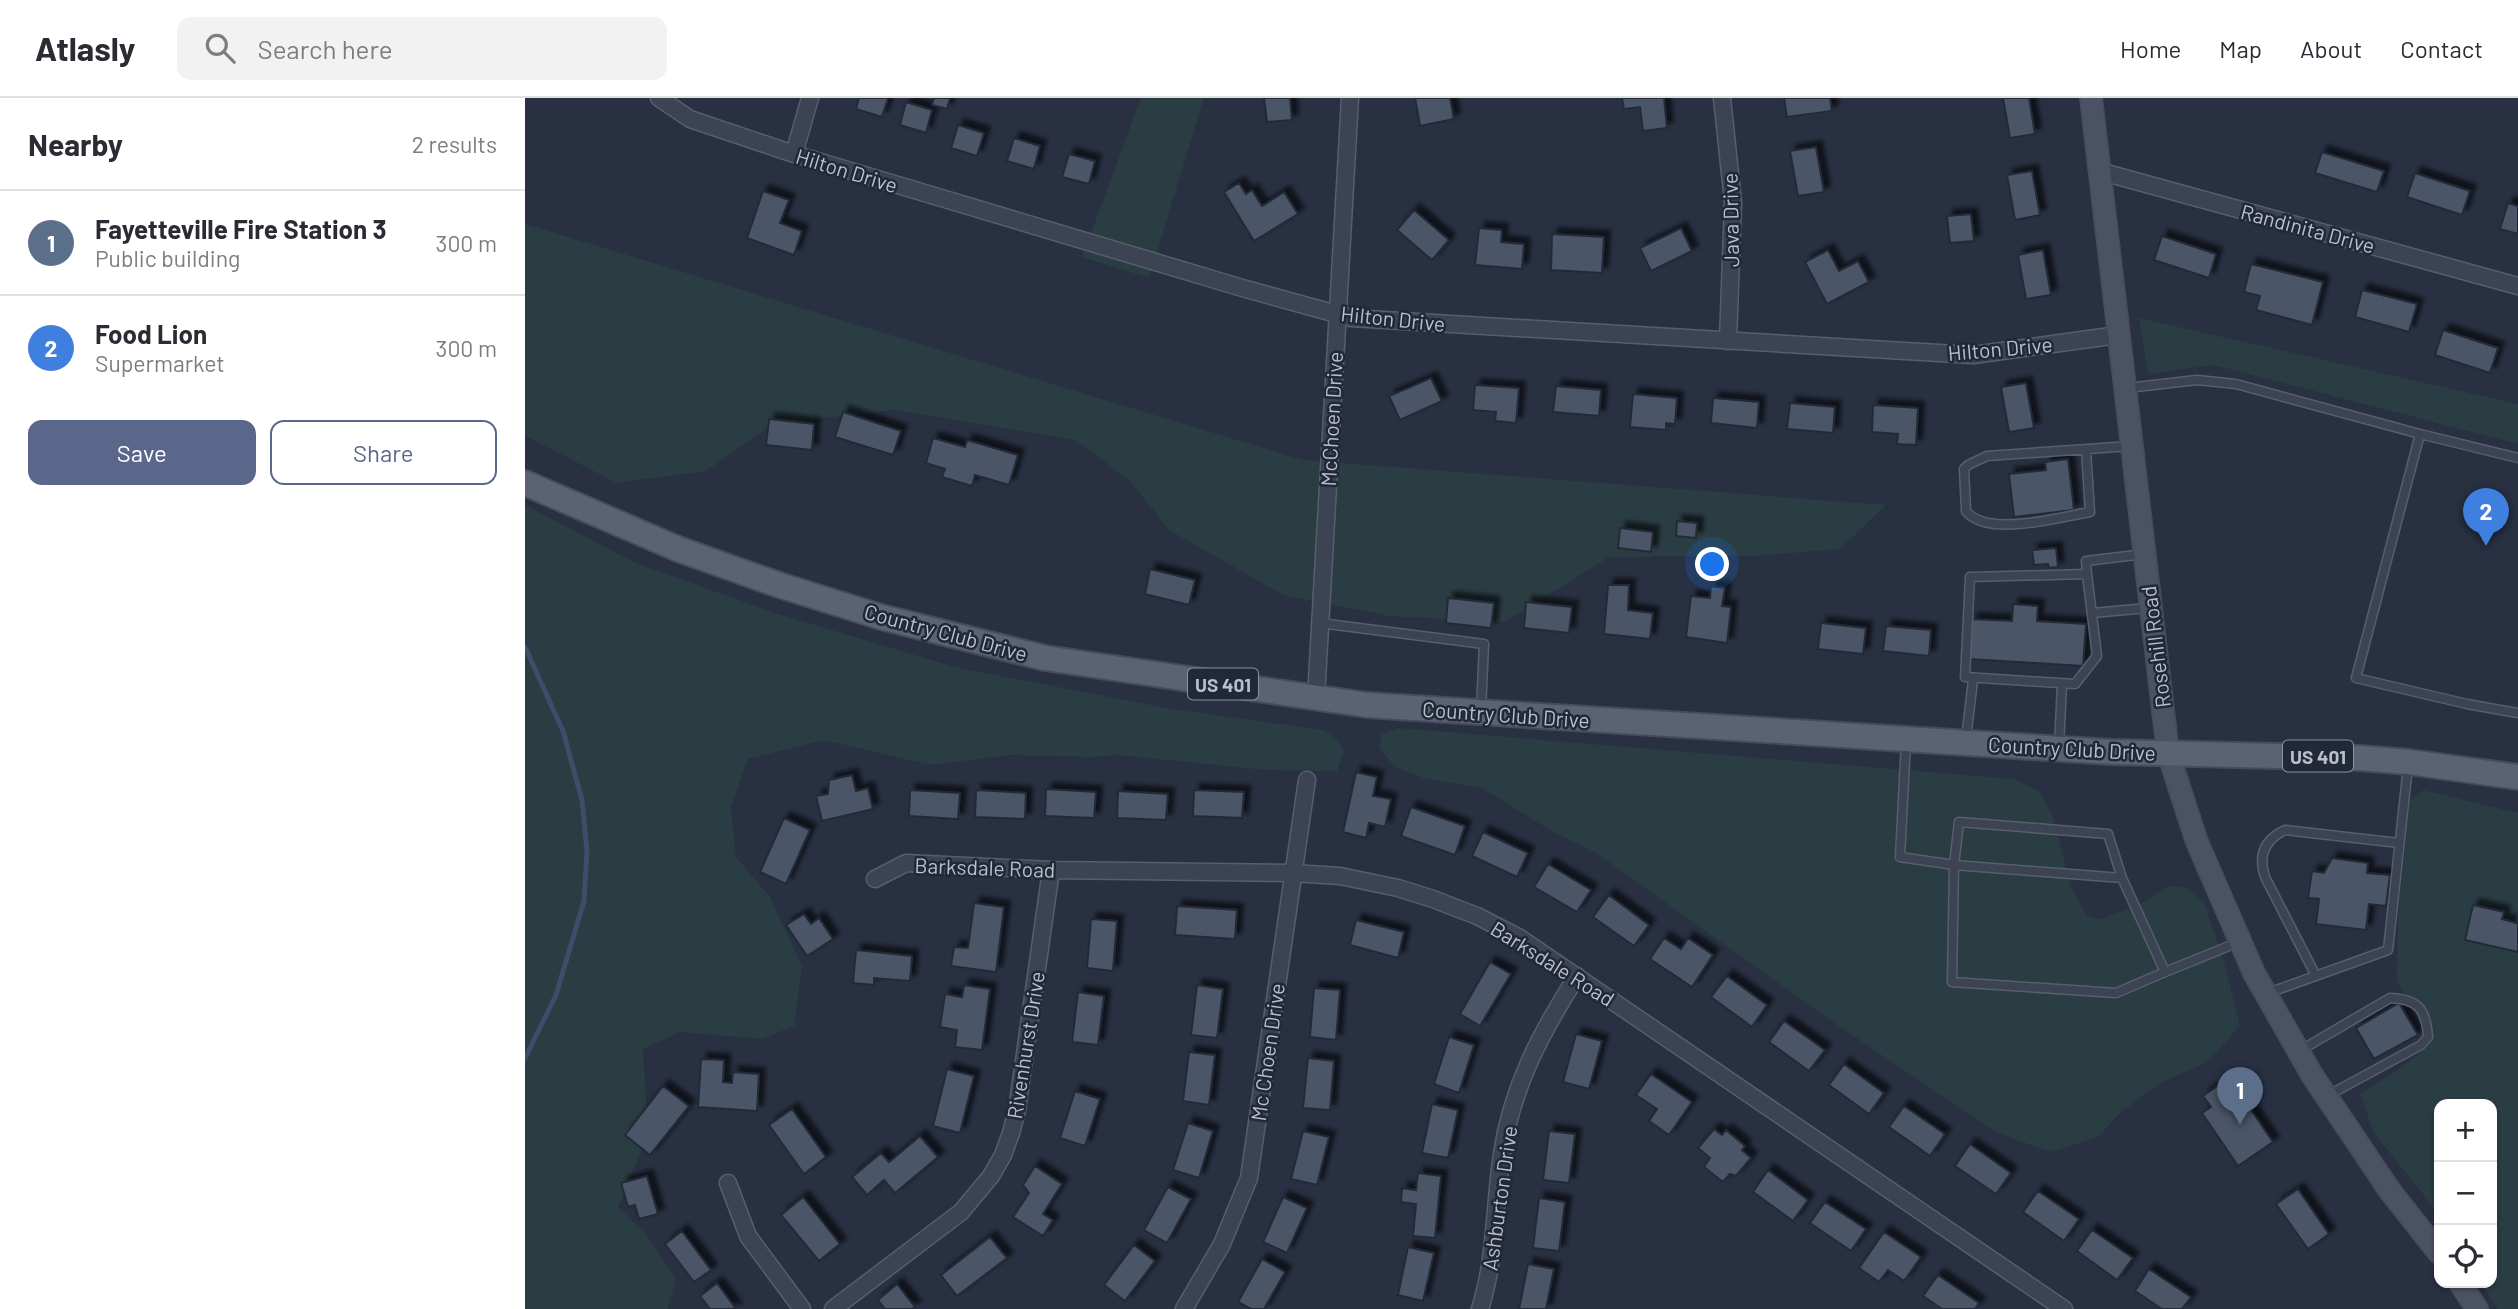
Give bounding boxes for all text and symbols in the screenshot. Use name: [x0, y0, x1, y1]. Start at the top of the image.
search box: [177, 17, 667, 80]
text: Atlasly: [35, 28, 135, 68]
icon: search: [201, 29, 239, 67]
text: Search here: [257, 33, 393, 64]
text: Home: [2120, 34, 2181, 63]
text: Map: [2219, 34, 2262, 63]
text: About: [2300, 34, 2362, 63]
text: Contact: [2400, 34, 2483, 63]
text: Nearby: [28, 126, 123, 162]
text: 2 results: [412, 130, 497, 158]
street label: Hilton Drive: [793, 143, 901, 197]
street label: Java Drive: [1717, 173, 1743, 267]
street label: Randinita Drive: [2238, 198, 2378, 258]
text: Fayetteville Fire Station 3: [95, 213, 387, 244]
text: 1: [47, 229, 55, 257]
text: 300 m: [436, 229, 497, 257]
text: Public building: [95, 244, 240, 272]
street label: Hilton Drive: [1339, 300, 1447, 336]
text: Food Lion: [95, 318, 207, 349]
street label: Hilton Drive: [1947, 331, 2053, 365]
text: 2: [45, 334, 57, 362]
text: 300 m: [436, 334, 497, 362]
text: Supermarket: [95, 349, 225, 377]
street label: McChoen Drive: [1315, 351, 1347, 487]
button: Save: [28, 420, 256, 485]
button: Share: [270, 420, 497, 485]
pin: 2: [2463, 488, 2509, 546]
your location: [1695, 547, 1729, 581]
street label: Rosehill Road: [2135, 585, 2175, 709]
street label: Country Club Drive: [862, 598, 1030, 666]
road number: US 401: [1188, 668, 1258, 699]
street label: Country Club Drive: [1421, 696, 1591, 732]
street label: Country Club Drive: [1988, 731, 2156, 765]
road number: US 401: [2283, 740, 2353, 772]
street label: Barksdale Road: [914, 852, 1056, 882]
street label: Barksdale Road: [1487, 915, 1619, 1011]
street label: Rivenhurst Drive: [1001, 969, 1049, 1121]
street label: Mc Choen Drive: [1245, 981, 1289, 1123]
pin: 1: [2217, 1067, 2263, 1125]
map controls: [2434, 1099, 2497, 1288]
button: +: [2434, 1099, 2497, 1162]
street label: Ashburton Drive: [1476, 1124, 1522, 1272]
button: −: [2434, 1162, 2497, 1225]
button: locate: [2434, 1225, 2497, 1288]

